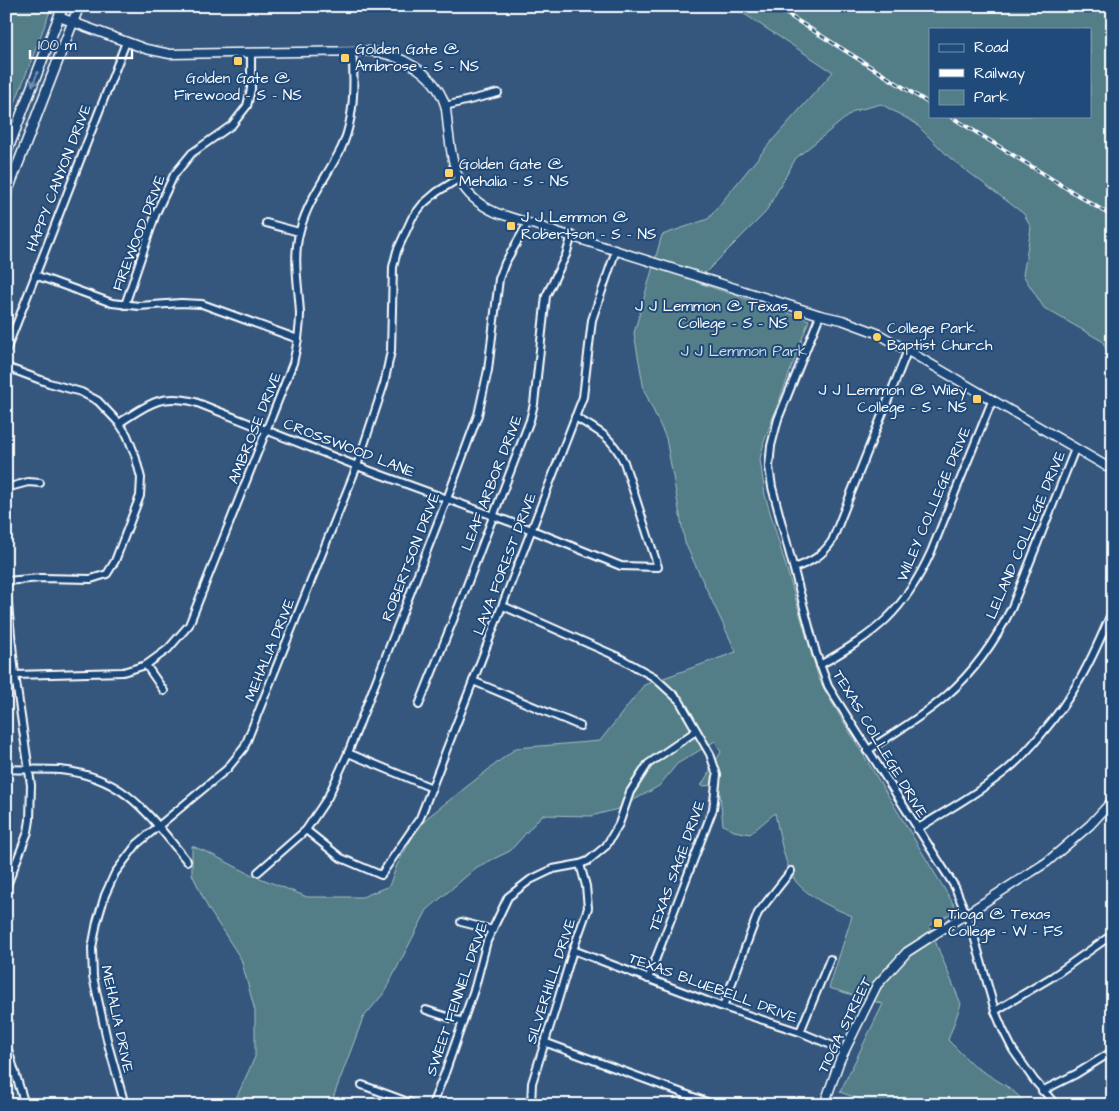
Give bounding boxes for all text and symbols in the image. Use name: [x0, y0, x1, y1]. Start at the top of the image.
scale bar: [30, 28, 132, 60]
legend: [929, 28, 1092, 118]
text: 100 m: [38, 35, 77, 56]
text: Road: [974, 37, 1009, 58]
place label: Golden Gate @ Ambrose - S - NS: [355, 39, 479, 77]
marker: Golden Gate @ Ambrose - S - NS: [339, 52, 351, 64]
marker: Golden Gate @ Firewood - S - NS: [232, 55, 244, 67]
text: Railway: [974, 63, 1025, 85]
place label: Golden Gate @ Firewood - S - NS: [174, 68, 302, 106]
one-way arrow: [30, 70, 39, 86]
text: Park: [974, 87, 1009, 108]
street label: HAPPY CANYON DRIVE: [21, 101, 97, 255]
place label: Golden Gate @ Mehalia - S - NS: [459, 154, 569, 192]
marker: Golden Gate @ Mehalia - S - NS: [443, 167, 455, 179]
street label: FIREWOOD DRIVE: [107, 172, 171, 294]
place label: J J Lemmon @ Robertson - S - NS: [521, 207, 657, 245]
marker: J J Lemmon @ Robertson - S - NS: [505, 220, 517, 232]
place label: J J Lemmon @ Texas College - S - NS: [635, 296, 788, 335]
marker: J J Lemmon @ Texas College - S - NS: [792, 309, 804, 321]
place label: College Park Baptist Church: [887, 318, 993, 356]
marker: College Park Baptist Church: [871, 331, 883, 343]
park label: J J Lemmon Park: [681, 341, 807, 362]
street label: AMBROSE DRIVE: [223, 369, 287, 487]
place label: J J Lemmon @ Wiley College - S - NS: [819, 380, 967, 419]
marker: J J Lemmon @ Wiley College - S - NS: [971, 393, 983, 405]
street label: LEAF ARBOR DRIVE: [456, 412, 528, 554]
street label: CROSSWOOD LANE: [280, 413, 418, 483]
street label: WILEY COLLEGE DRIVE: [892, 423, 976, 585]
street label: LELAND COLLEGE DRIVE: [981, 448, 1071, 622]
street label: ROBERTSON DRIVE: [377, 489, 445, 624]
street label: LAVA FOREST DRIVE: [468, 490, 542, 638]
street label: MEHALIA DRIVE: [240, 595, 300, 705]
street label: TEXAS COLLEGE DRIVE: [827, 666, 933, 822]
street label: TEXAS SAGE DRIVE: [644, 797, 710, 934]
place label: Tioga @ Texas College - W - FS: [948, 904, 1064, 943]
street label: SILVERHILL DRIVE: [521, 916, 581, 1046]
marker: Tioga @ Texas College - W - FS: [932, 917, 944, 929]
street label: SWEET FENNEL DRIVE: [421, 919, 493, 1079]
street label: TEXAS BLUEBELL DRIVE: [626, 948, 800, 1028]
street label: MEHALIA DRIVE: [95, 963, 139, 1075]
street label: TIOGA STREET: [813, 973, 878, 1077]

